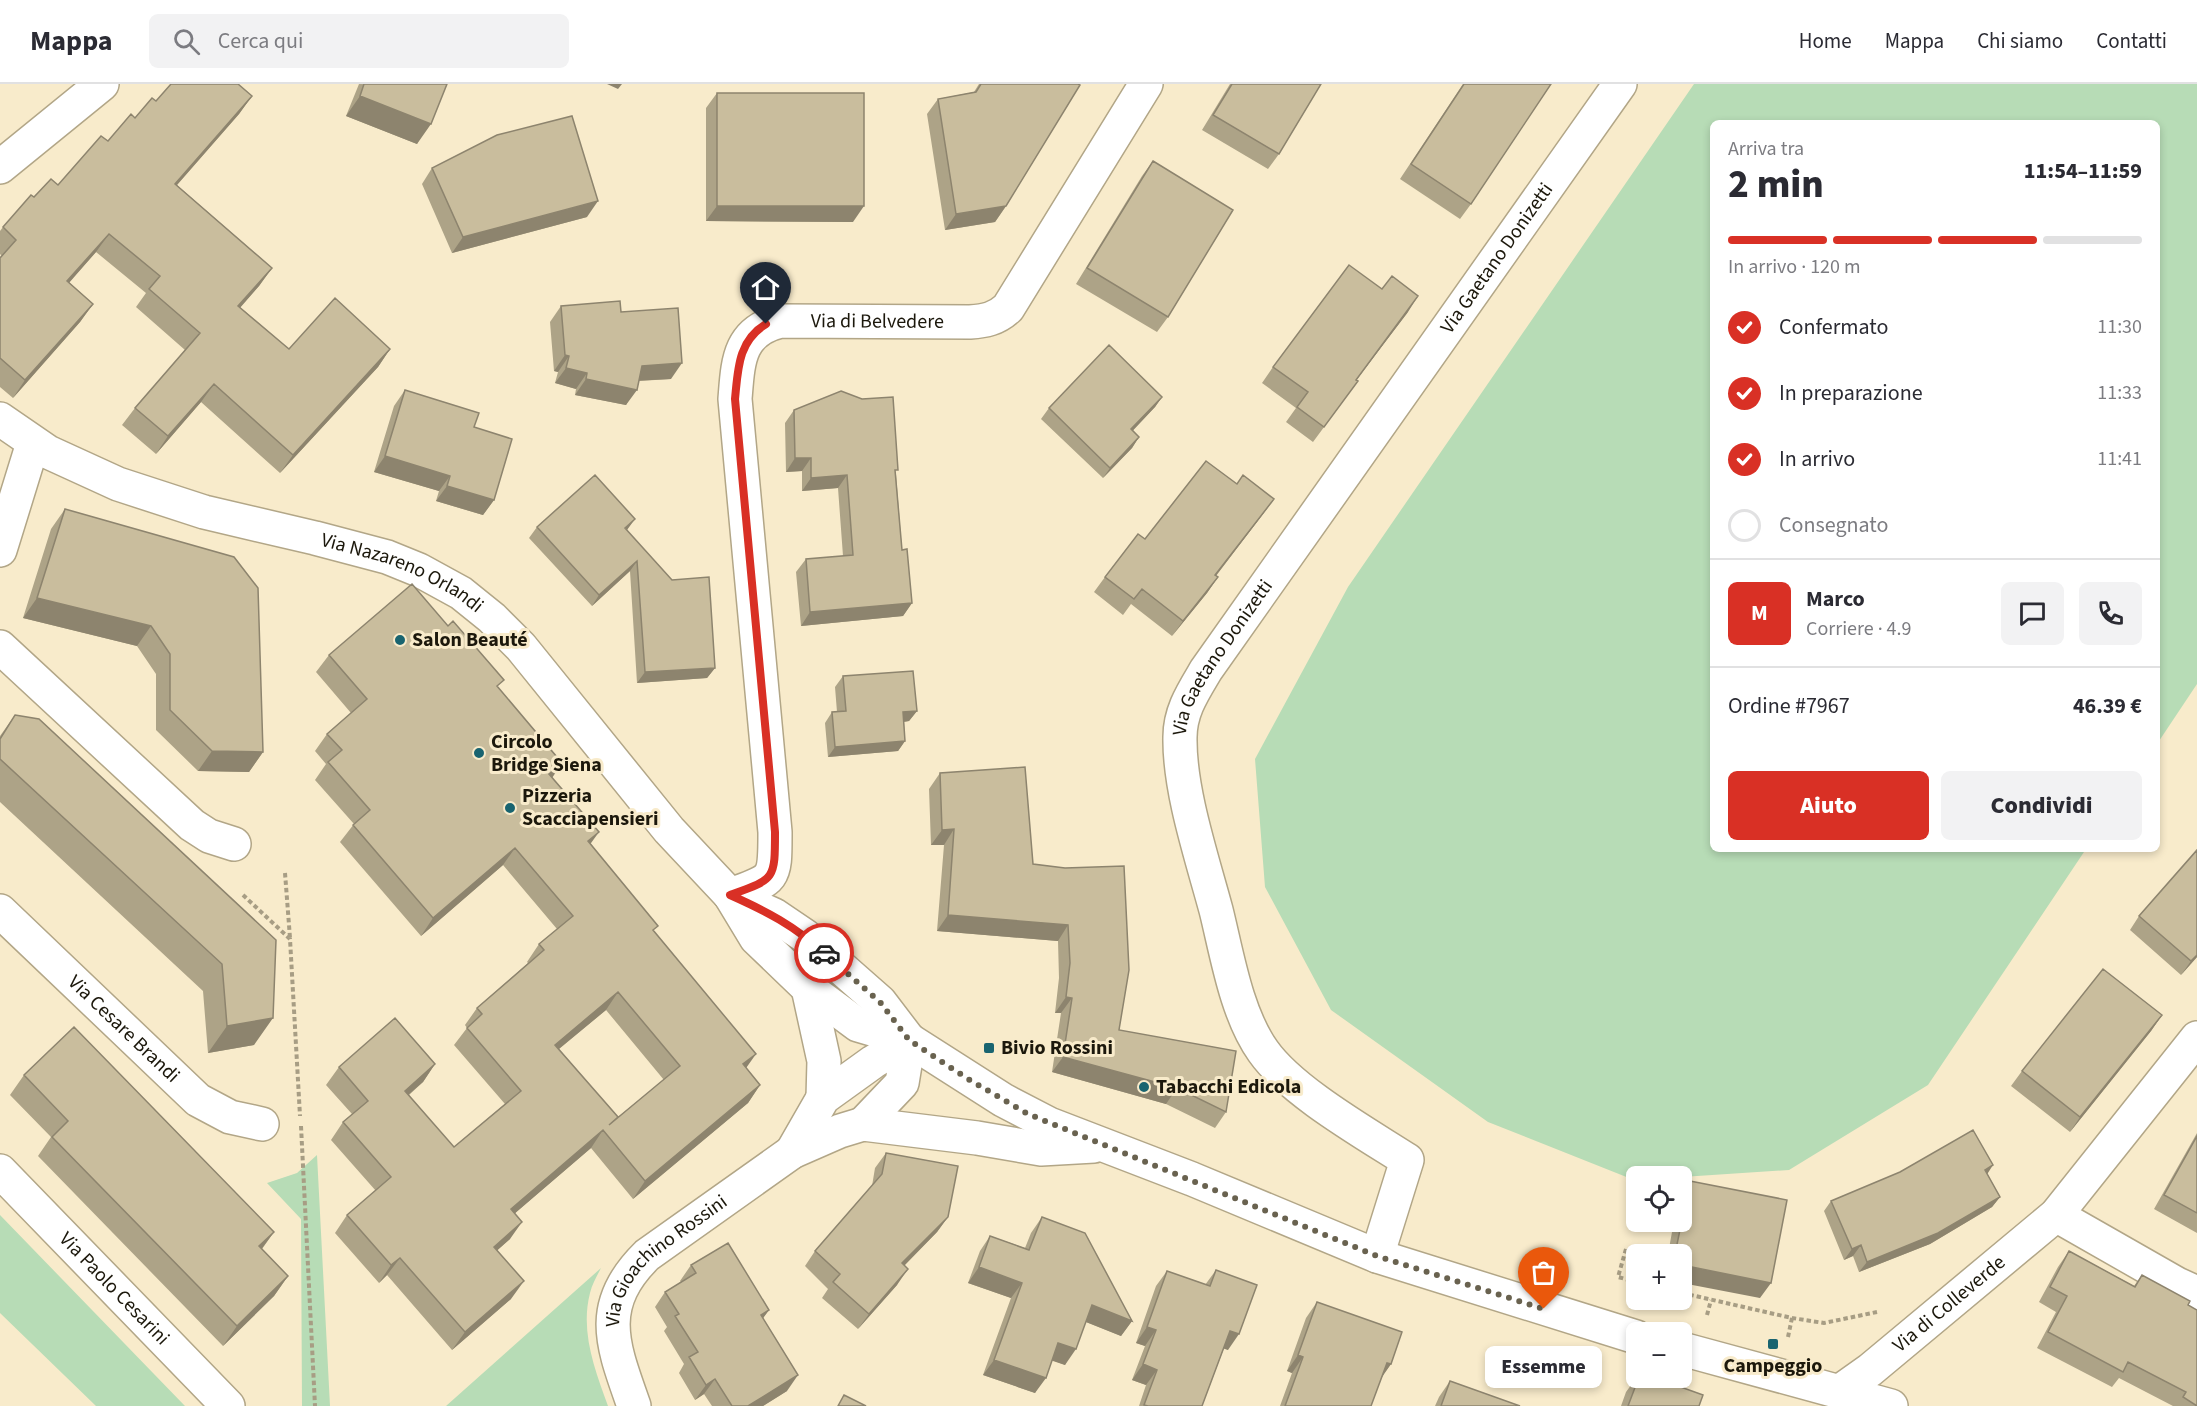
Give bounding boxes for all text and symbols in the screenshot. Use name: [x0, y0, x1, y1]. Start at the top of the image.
search box: [149, 14, 569, 68]
text: Mappa: [30, 21, 113, 61]
icon: search: [170, 25, 203, 58]
text: Cerca qui: [218, 25, 303, 57]
text: Home: [1799, 26, 1852, 56]
text: Mappa: [1885, 26, 1944, 56]
text: Chi siamo: [1977, 26, 2063, 56]
text: Contatti: [2096, 26, 2167, 56]
text: Arriva tra: [1728, 135, 1804, 163]
text: 11:54–11:59: [2024, 155, 2142, 187]
text: 2 min: [1728, 157, 1824, 213]
street label: Via Gaetano Donizetti: [1434, 177, 1560, 339]
text: In arrivo · 120 m: [1728, 253, 1861, 281]
pin: [740, 262, 791, 324]
icon: home: [749, 271, 782, 304]
street label: Via di Belvedere: [811, 307, 944, 336]
icon: check: [1728, 311, 1761, 344]
text: Confermato: [1779, 311, 1888, 343]
text: 11:30: [2097, 313, 2142, 341]
icon: check: [1728, 377, 1761, 410]
text: In preparazione: [1779, 377, 1923, 409]
text: 11:33: [2097, 379, 2142, 407]
icon: check: [1728, 443, 1761, 476]
text: In arrivo: [1779, 443, 1855, 475]
text: 11:41: [2097, 445, 2142, 473]
text: Consegnato: [1779, 509, 1888, 541]
street label: Via Nazareno Orlandi: [318, 526, 489, 620]
street label: Via Gaetano Donizetti: [1166, 574, 1280, 737]
button: chat: [2001, 582, 2064, 645]
button: phone: [2079, 582, 2142, 645]
text: Marco: [1806, 583, 1865, 615]
text: M: [1751, 597, 1768, 629]
text: Corriere · 4.9: [1806, 615, 1911, 643]
place label: Salon Beauté: [412, 626, 528, 654]
marker: Salon Beauté: [393, 633, 407, 647]
text: Ordine #7967: [1728, 690, 1850, 722]
text: 46.39 €: [2073, 690, 2142, 722]
place label: Circolo Bridge Siena: [491, 728, 602, 779]
marker: Circolo Bridge Siena: [472, 746, 486, 760]
button: Aiuto: [1728, 771, 1929, 840]
button: Condividi: [1941, 771, 2142, 840]
place label: Pizzeria Scacciapensieri: [522, 782, 659, 833]
marker: Pizzeria Scacciapensieri: [503, 801, 517, 815]
courier: [794, 923, 854, 983]
icon: car: [808, 937, 841, 970]
street label: Via Cesare Brandi: [62, 969, 186, 1089]
place label: Bivio Rossini: [1001, 1034, 1113, 1062]
marker: Bivio Rossini: [982, 1041, 996, 1055]
place label: Tabacchi Edicola: [1156, 1073, 1301, 1101]
marker: Tabacchi Edicola: [1137, 1080, 1151, 1094]
map controls: [1626, 1166, 1692, 1388]
button: locate: [1626, 1166, 1692, 1232]
street label: Via Gioachino Rossini: [599, 1188, 733, 1327]
street label: Via Paolo Cesarini: [53, 1226, 176, 1352]
button: +: [1626, 1244, 1692, 1310]
pin: [1518, 1247, 1569, 1309]
street label: Via di Colleverde: [1887, 1249, 2011, 1359]
icon: bag: [1527, 1256, 1560, 1289]
button: −: [1626, 1322, 1692, 1388]
marker: Campeggio: [1766, 1337, 1780, 1351]
callout: Essemme: [1486, 1345, 1602, 1387]
place label: Campeggio: [1724, 1352, 1822, 1380]
text: Essemme: [1501, 1353, 1586, 1381]

